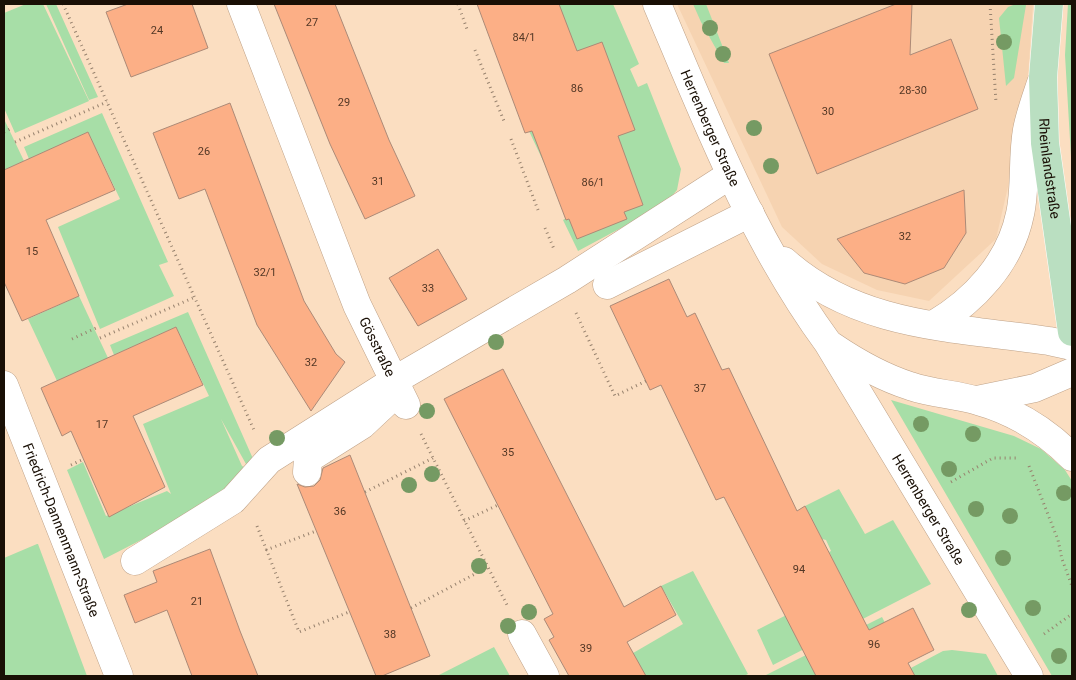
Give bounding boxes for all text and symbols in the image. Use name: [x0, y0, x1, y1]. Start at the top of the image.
house number: 27: [306, 16, 318, 29]
house number: 24: [151, 24, 163, 37]
house number: 84/1: [512, 31, 536, 44]
street label: Herrenberger Straße: [677, 67, 743, 189]
house number: 86: [571, 82, 583, 95]
house number: 28-30: [899, 84, 927, 97]
house number: 29: [338, 96, 350, 109]
house number: 30: [822, 105, 834, 118]
street label: Rheinlandstraße: [1036, 118, 1064, 220]
house number: 26: [198, 145, 210, 158]
house number: 31: [372, 175, 384, 188]
house number: 86/1: [581, 176, 605, 189]
house number: 32: [899, 230, 911, 243]
house number: 15: [26, 245, 38, 258]
house number: 32/1: [253, 266, 277, 279]
house number: 33: [422, 282, 434, 295]
street label: Gösstraße: [356, 314, 399, 379]
house number: 32: [305, 356, 317, 369]
house number: 37: [694, 382, 706, 395]
house number: 17: [96, 418, 108, 431]
street label: Friedrich-Dannenmann-Straße: [20, 441, 103, 619]
house number: 35: [502, 446, 514, 459]
street label: Herrenberger Straße: [889, 451, 968, 568]
house number: 36: [334, 505, 346, 518]
house number: 94: [793, 563, 805, 576]
house number: 21: [191, 595, 203, 608]
house number: 38: [384, 628, 396, 641]
house number: 96: [868, 638, 880, 651]
house number: 39: [580, 642, 592, 655]

